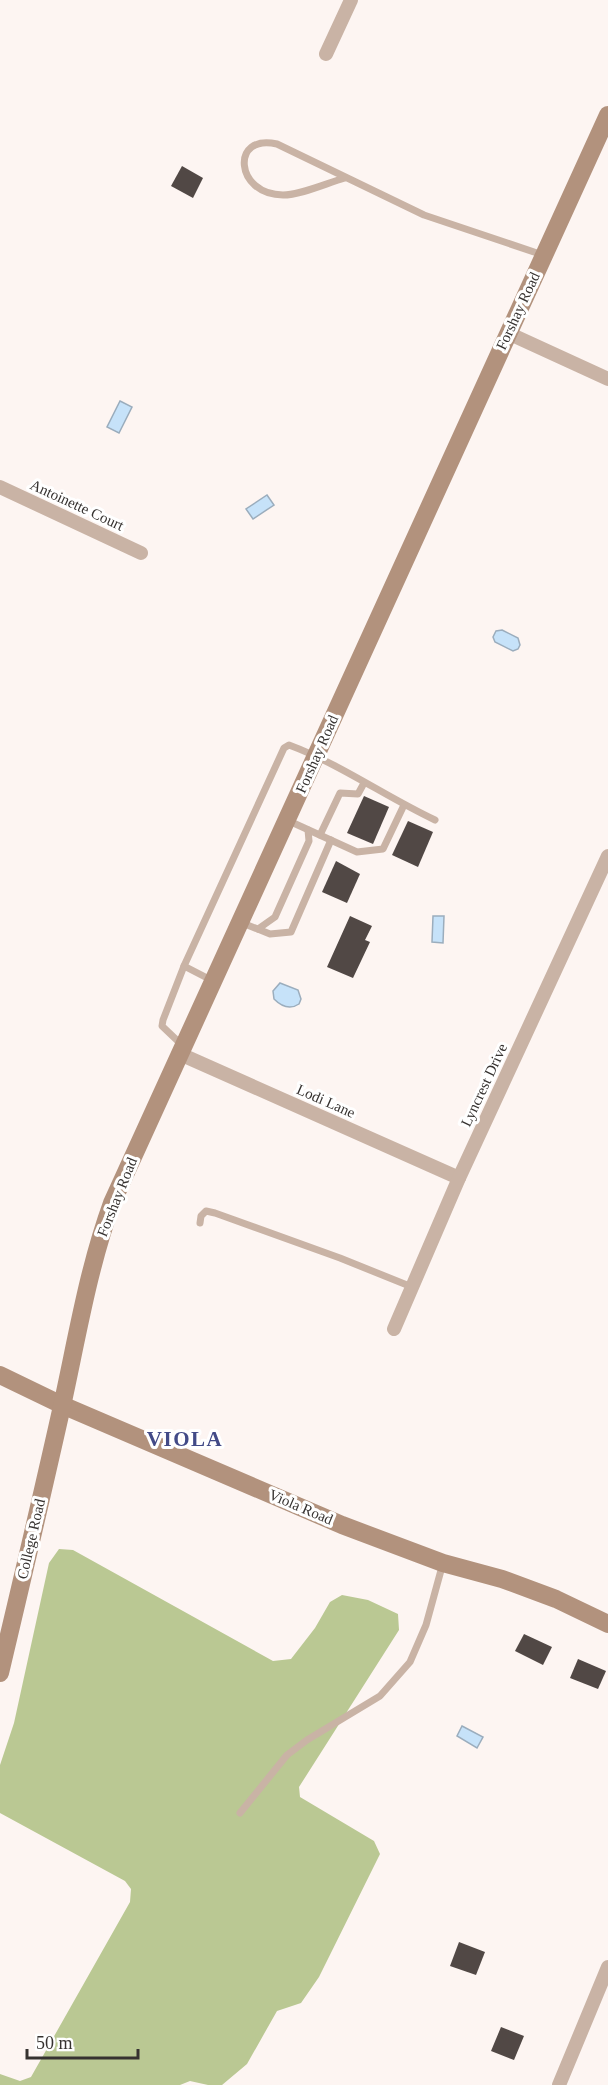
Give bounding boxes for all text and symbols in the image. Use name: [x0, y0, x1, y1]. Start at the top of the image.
street label: Forshay Road: [493, 269, 543, 352]
street label: Antoinette Court: [28, 476, 127, 534]
street label: Forshay Road: [293, 712, 342, 796]
street label: Lyncrest Drive: [458, 1041, 510, 1129]
street label: Lodi Lane: [294, 1081, 358, 1121]
street label: Forshay Road: [94, 1155, 140, 1239]
district label: VIOLA: [147, 1427, 223, 1451]
street label: Viola Road: [267, 1486, 336, 1528]
street label: College Road: [14, 1497, 48, 1581]
scale bar: [27, 2022, 138, 2060]
text: 50 m: [36, 2033, 73, 2053]

